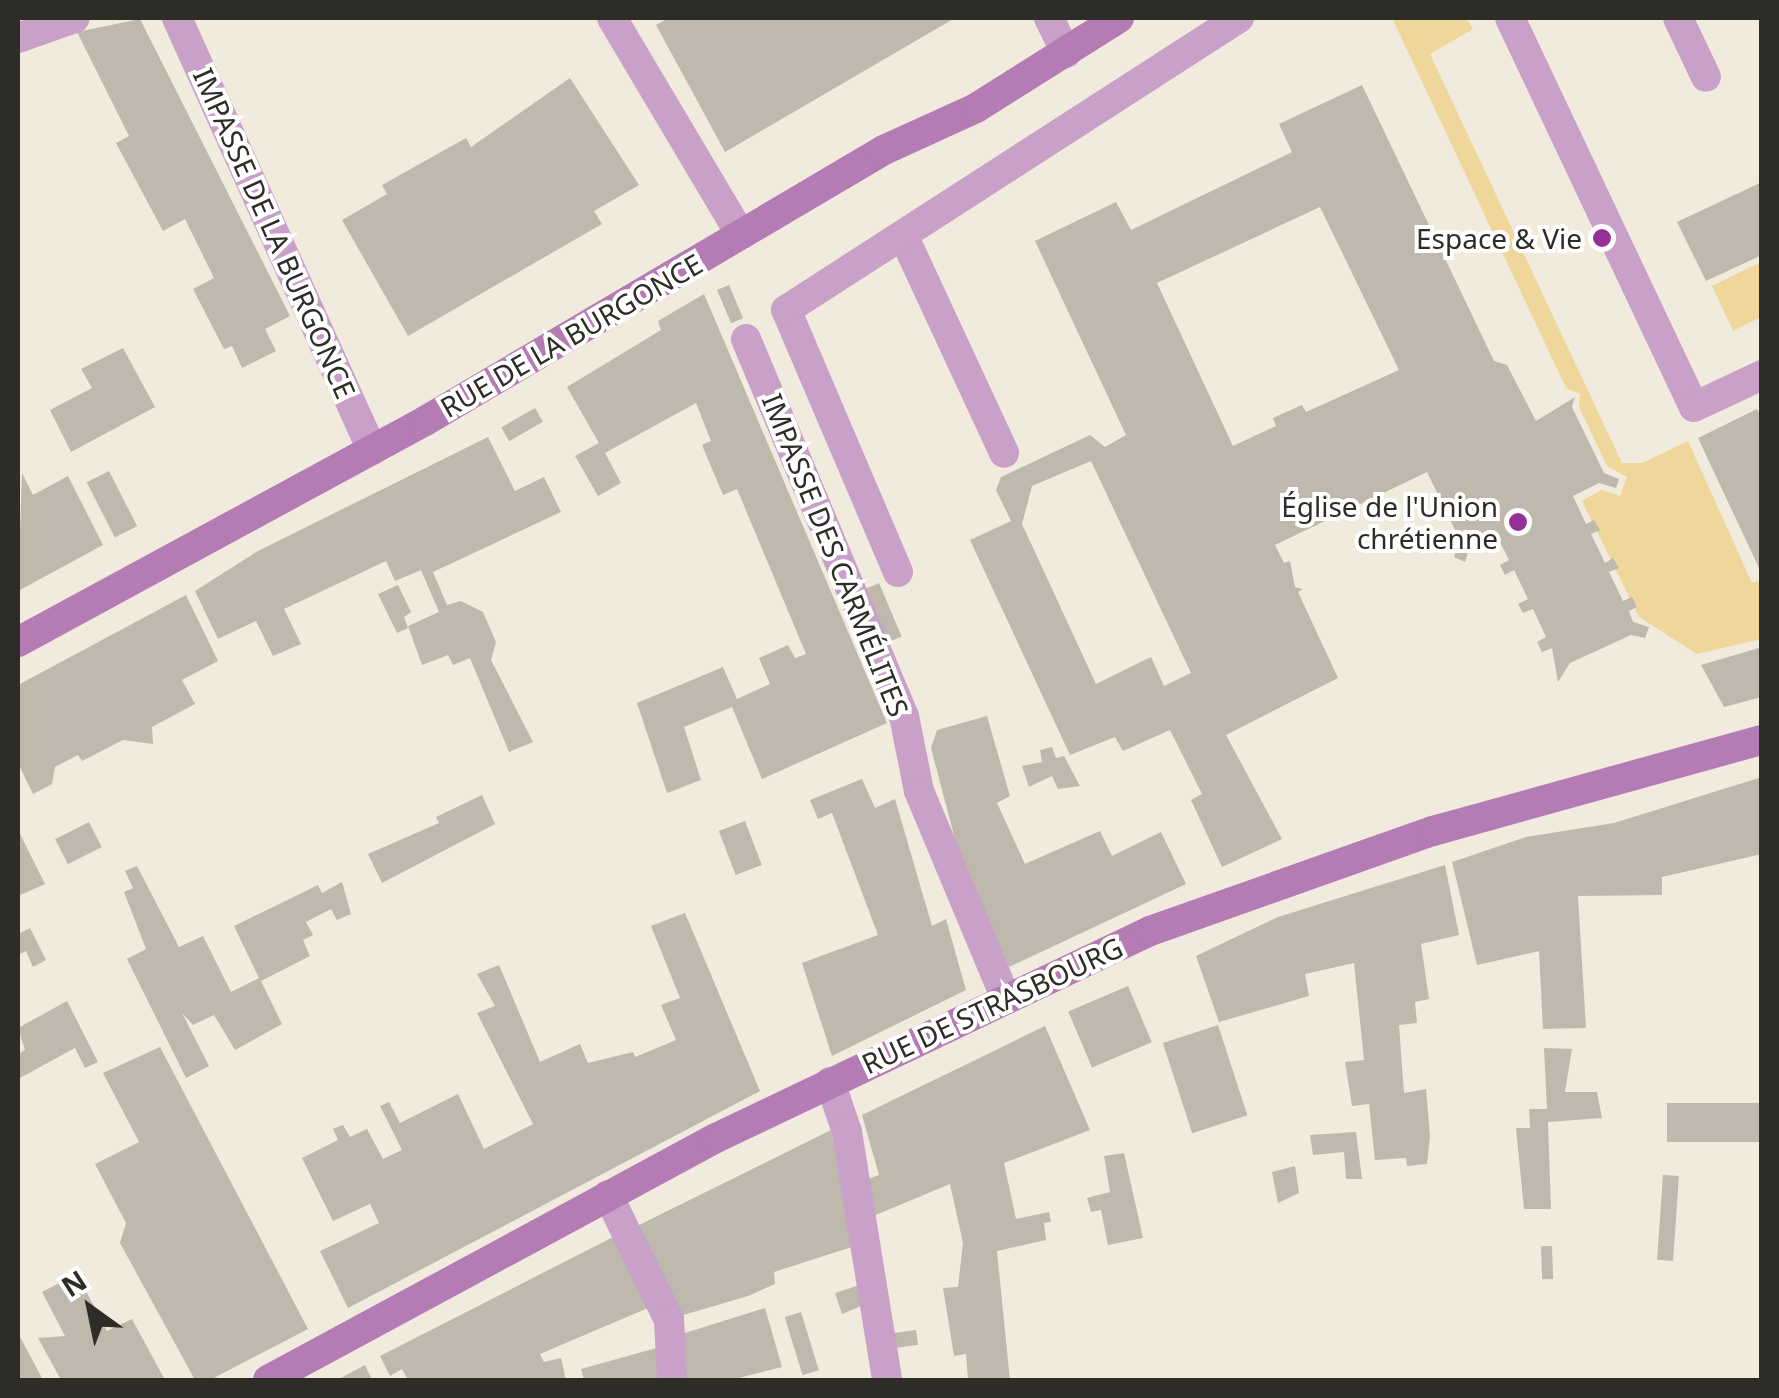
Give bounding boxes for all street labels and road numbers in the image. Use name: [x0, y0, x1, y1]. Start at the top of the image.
street label: IMPASSE DE LA BURGONCE: [187, 63, 363, 403]
street label: RUE DE LA BURGONCE: [434, 246, 708, 424]
street label: IMPASSE DES CARMÉLITES: [756, 389, 916, 721]
street label: RUE DE STRASBOURG: [856, 930, 1128, 1080]

